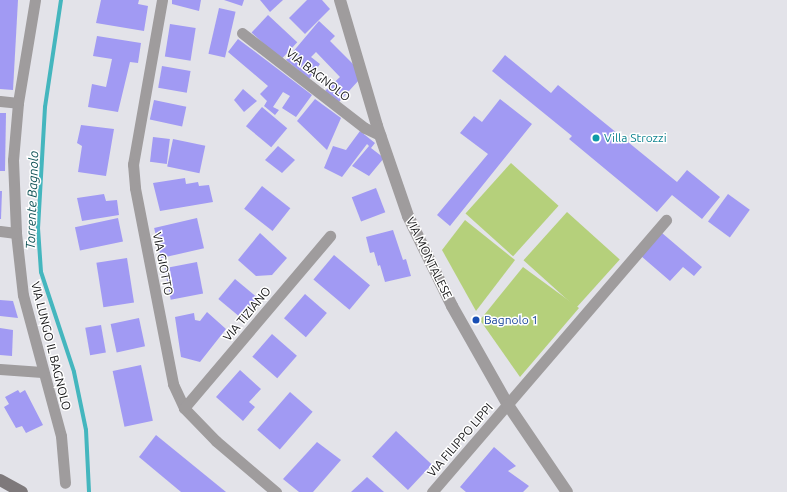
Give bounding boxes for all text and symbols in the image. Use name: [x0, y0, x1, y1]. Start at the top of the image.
street label: VIA BAGNOLO: [283, 46, 353, 104]
place label: Villa Strozzi: [604, 131, 667, 145]
marker: Villa Strozzi: [591, 133, 601, 143]
water label: Torrente Bagnolo: [22, 150, 42, 250]
street label: VIA MONTALESE: [403, 215, 455, 301]
street label: VIA GIOTTO: [150, 231, 176, 297]
street label: VIA LUNGO IL BAGNOLO: [28, 280, 74, 412]
street label: VIA TIZIANO: [220, 284, 274, 344]
place label: Bagnolo 1: [484, 313, 538, 327]
marker: Bagnolo 1: [471, 315, 481, 325]
street label: VIA FILIPPO LIPPI: [424, 400, 496, 480]

